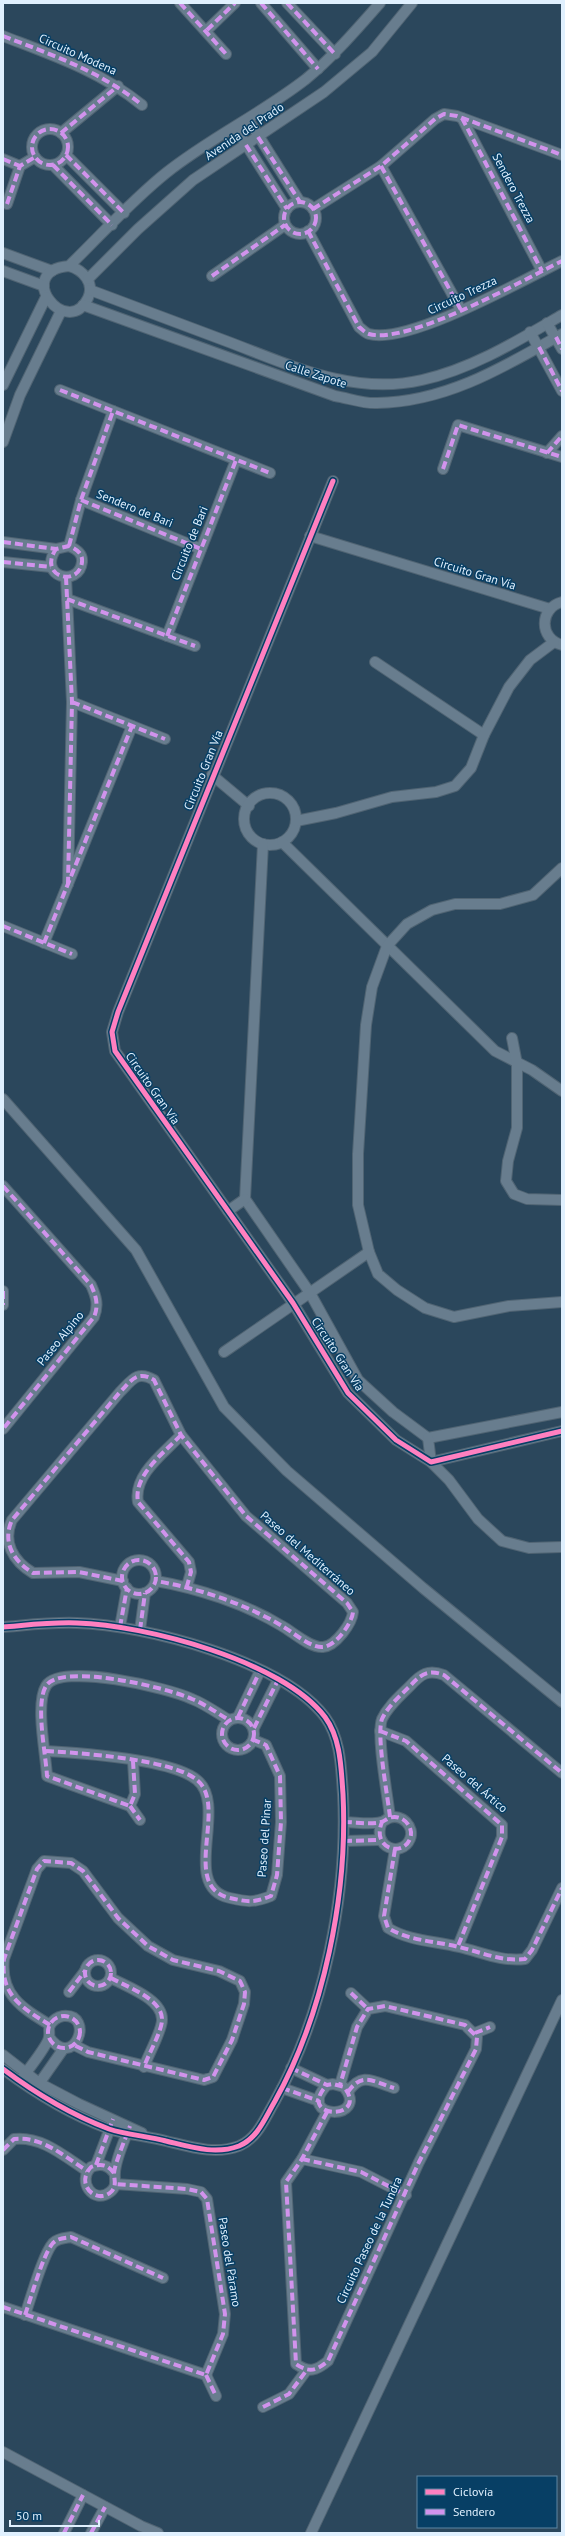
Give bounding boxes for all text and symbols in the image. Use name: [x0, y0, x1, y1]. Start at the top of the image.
street label: Circuito Modena: [37, 30, 119, 78]
street label: Avenida del Prado: [202, 99, 286, 163]
street label: Sendero Trezza: [489, 150, 539, 226]
street label: Circuito Trezza: [425, 272, 499, 318]
street label: Calle Zapote: [283, 357, 349, 391]
street label: Sendero de Bari: [94, 486, 176, 530]
street label: Circuito de Bari: [167, 504, 211, 582]
street label: Circuito Gran Vía: [432, 553, 518, 593]
street label: Circuito Gran Vía: [180, 728, 226, 812]
street label: Circuito Gran Vía: [122, 1049, 184, 1127]
street label: Paseo Alpino: [33, 1308, 87, 1368]
street label: Circuito Gran Vía: [309, 1314, 367, 1394]
street label: Paseo del Mediterráneo: [258, 1508, 358, 1598]
street label: Paseo del Ártico: [439, 1750, 511, 1816]
street label: Paseo del Pinar: [254, 1798, 274, 1878]
street label: Circuito Paseo de la Tundra: [333, 2174, 405, 2306]
street label: Paseo del Páramo: [216, 2216, 244, 2308]
legend: [417, 2476, 557, 2528]
text: Ciclovía: [453, 2484, 493, 2499]
scale bar: [10, 2502, 99, 2528]
text: Sendero: [453, 2504, 495, 2519]
text: 50 m: [16, 2508, 42, 2523]

